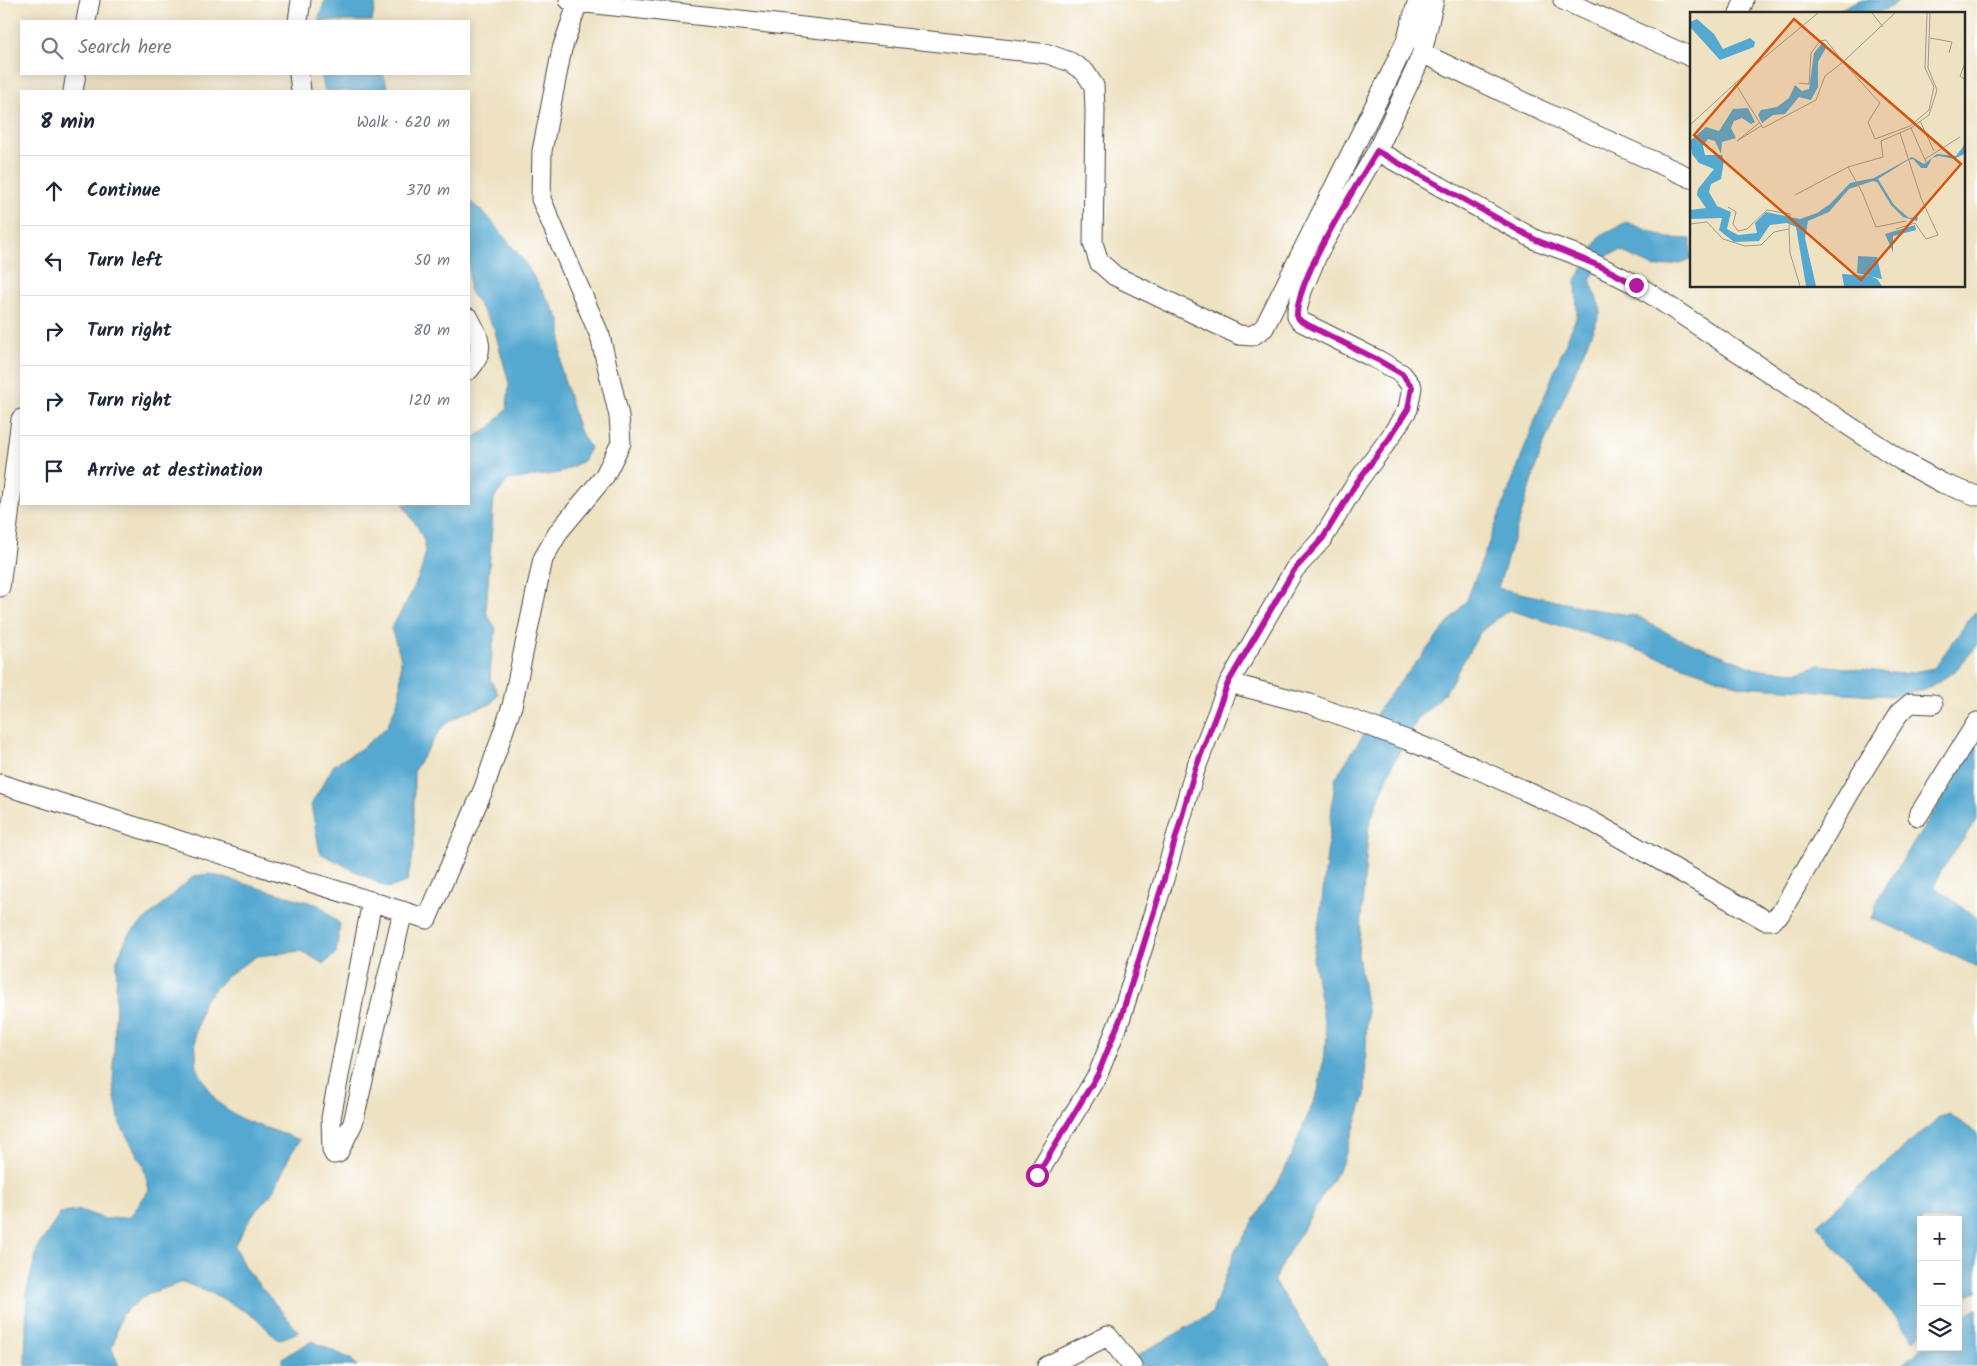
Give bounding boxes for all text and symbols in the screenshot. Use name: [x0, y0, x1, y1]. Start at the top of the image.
inset map: [1690, 12, 1964, 288]
search box: [20, 20, 470, 75]
text: Search here: [78, 33, 172, 63]
icon: search: [38, 34, 66, 62]
text: 8 min: [40, 106, 95, 139]
text: Walk · 620 m: [357, 110, 450, 135]
text: Continue: [87, 176, 160, 206]
icon: ahead: [40, 177, 68, 205]
text: 370 m: [406, 178, 450, 203]
text: Turn left: [87, 246, 162, 276]
icon: left: [40, 247, 68, 275]
text: 50 m: [414, 248, 450, 273]
route end: [1625, 274, 1648, 297]
text: Turn right: [87, 316, 172, 346]
icon: right: [40, 317, 68, 345]
text: 80 m: [413, 318, 450, 343]
text: Turn right: [87, 386, 172, 416]
icon: right: [40, 387, 68, 415]
text: 120 m: [409, 388, 450, 413]
text: Arrive at destination: [87, 456, 263, 486]
icon: arrive: [40, 457, 68, 485]
route start: [1026, 1164, 1049, 1187]
map controls: [1917, 1216, 1962, 1351]
button: +: [1917, 1216, 1962, 1261]
button: −: [1917, 1261, 1962, 1306]
button: layers: [1917, 1306, 1962, 1351]

